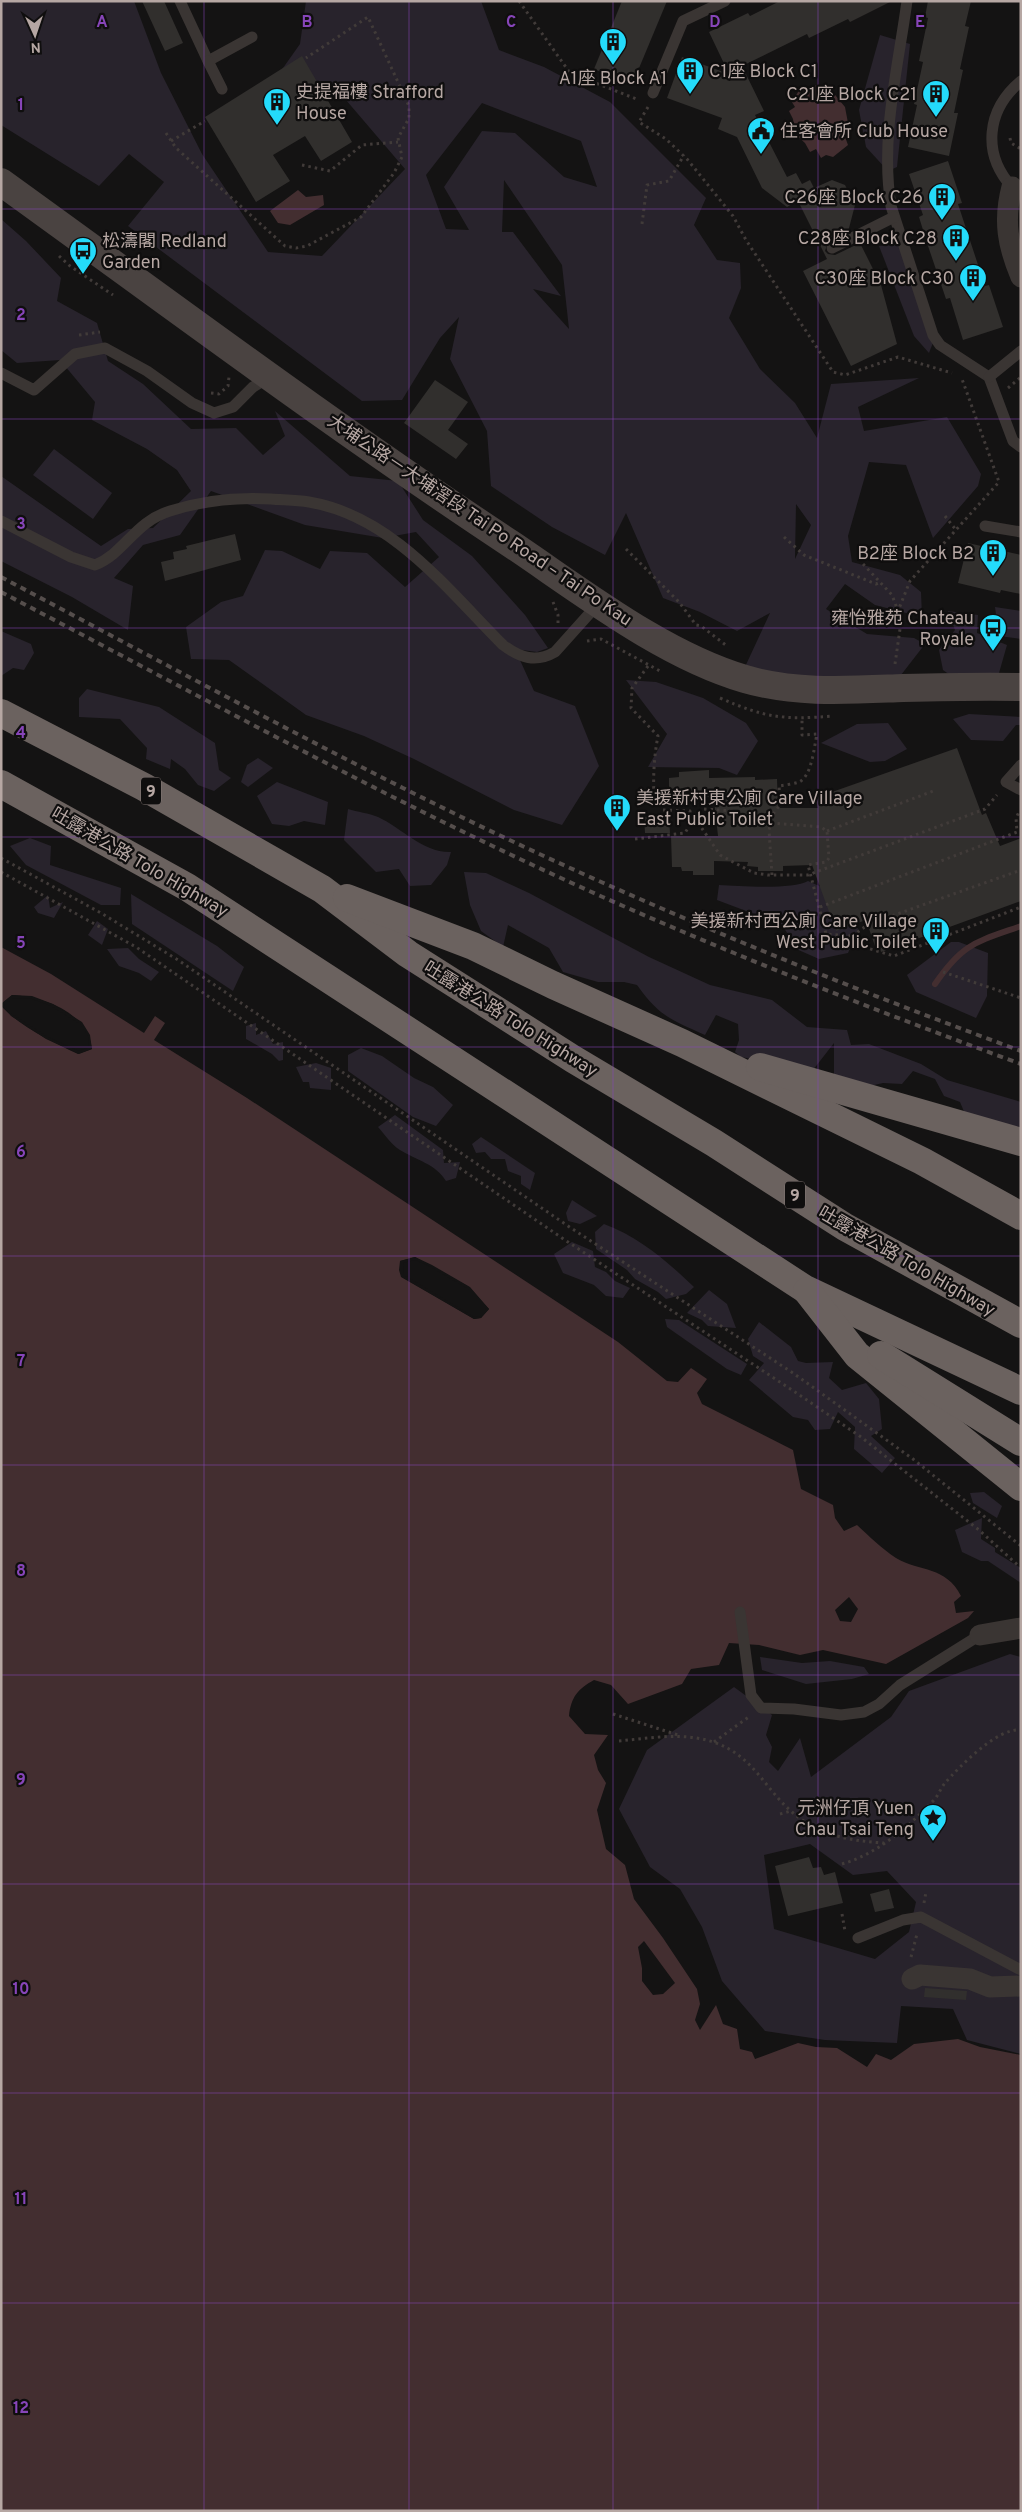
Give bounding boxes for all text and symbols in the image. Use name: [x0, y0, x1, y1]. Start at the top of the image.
north arrow: [10, 10, 60, 60]
text: A: [96, 13, 108, 33]
text: B: [301, 13, 313, 33]
text: C: [506, 13, 516, 33]
text: D: [709, 13, 721, 33]
text: E: [915, 13, 925, 33]
building icon: A1座 Block A1: [598, 27, 628, 66]
text: N: [30, 38, 41, 55]
building icon: C1座 Block C1: [675, 56, 705, 95]
place label: C1座 Block C1: [709, 61, 818, 84]
place label: A1座 Block A1: [559, 68, 667, 91]
building icon: C21座 Block C21: [921, 79, 951, 118]
place label: 史提福樓 Strafford House: [296, 82, 444, 126]
place label: C21座 Block C21: [786, 84, 917, 107]
building icon: 史提福樓 Strafford House: [262, 87, 292, 126]
text: 1: [18, 96, 24, 116]
public building icon: 住客會所 Club House: [746, 116, 776, 155]
place label: 住客會所 Club House: [780, 121, 948, 144]
building icon: C26座 Block C26: [927, 182, 957, 221]
place label: C26座 Block C26: [784, 187, 923, 210]
building icon: C28座 Block C28: [941, 223, 971, 262]
place label: C28座 Block C28: [798, 228, 937, 251]
place label: 松濤閣 Redland Garden: [102, 231, 227, 275]
bus stop icon: 松濤閣 Redland Garden: [68, 236, 98, 275]
building icon: C30座 Block C30: [958, 263, 988, 302]
place label: C30座 Block C30: [814, 268, 954, 291]
text: 2: [16, 306, 26, 326]
street label: 大埔公路－大埔滘段 Tai Po Road – Tai Po Kau: [322, 410, 636, 632]
text: 3: [16, 515, 26, 535]
building icon: B2座 Block B2: [978, 538, 1008, 577]
place label: B2座 Block B2: [857, 543, 974, 566]
place label: 雍怡雅苑 Chateau Royale: [831, 608, 974, 652]
bus stop icon: 雍怡雅苑 Chateau Royale: [978, 613, 1008, 652]
text: 4: [16, 724, 26, 744]
road number: 9: [141, 778, 161, 804]
place label: 美援新村東公廁 Care Village East Public Toilet: [636, 788, 863, 832]
building icon: 美援新村東公廁 Care Village East Public Toilet: [602, 793, 632, 832]
street label: 吐露港公路 Tolo Highway: [46, 803, 232, 924]
place label: 美援新村西公廁 Care Village West Public Toilet: [690, 911, 917, 955]
building icon: 美援新村西公廁 Care Village West Public Toilet: [921, 916, 951, 955]
text: 5: [16, 934, 26, 954]
street label: 吐露港公路 Tolo Highway: [419, 957, 602, 1083]
text: 6: [16, 1143, 26, 1163]
road number: 9: [785, 1182, 805, 1208]
street label: 吐露港公路 Tolo Highway: [813, 1202, 999, 1323]
text: 7: [17, 1352, 25, 1372]
text: 8: [16, 1562, 26, 1582]
text: 9: [16, 1771, 26, 1791]
place label: 元洲仔頂 Yuen Chau Tsai Teng: [795, 1798, 914, 1842]
place icon: 元洲仔頂 Yuen Chau Tsai Teng: [918, 1803, 948, 1842]
text: 10: [13, 1980, 29, 2000]
text: 11: [15, 2190, 27, 2210]
text: 12: [13, 2399, 29, 2419]

